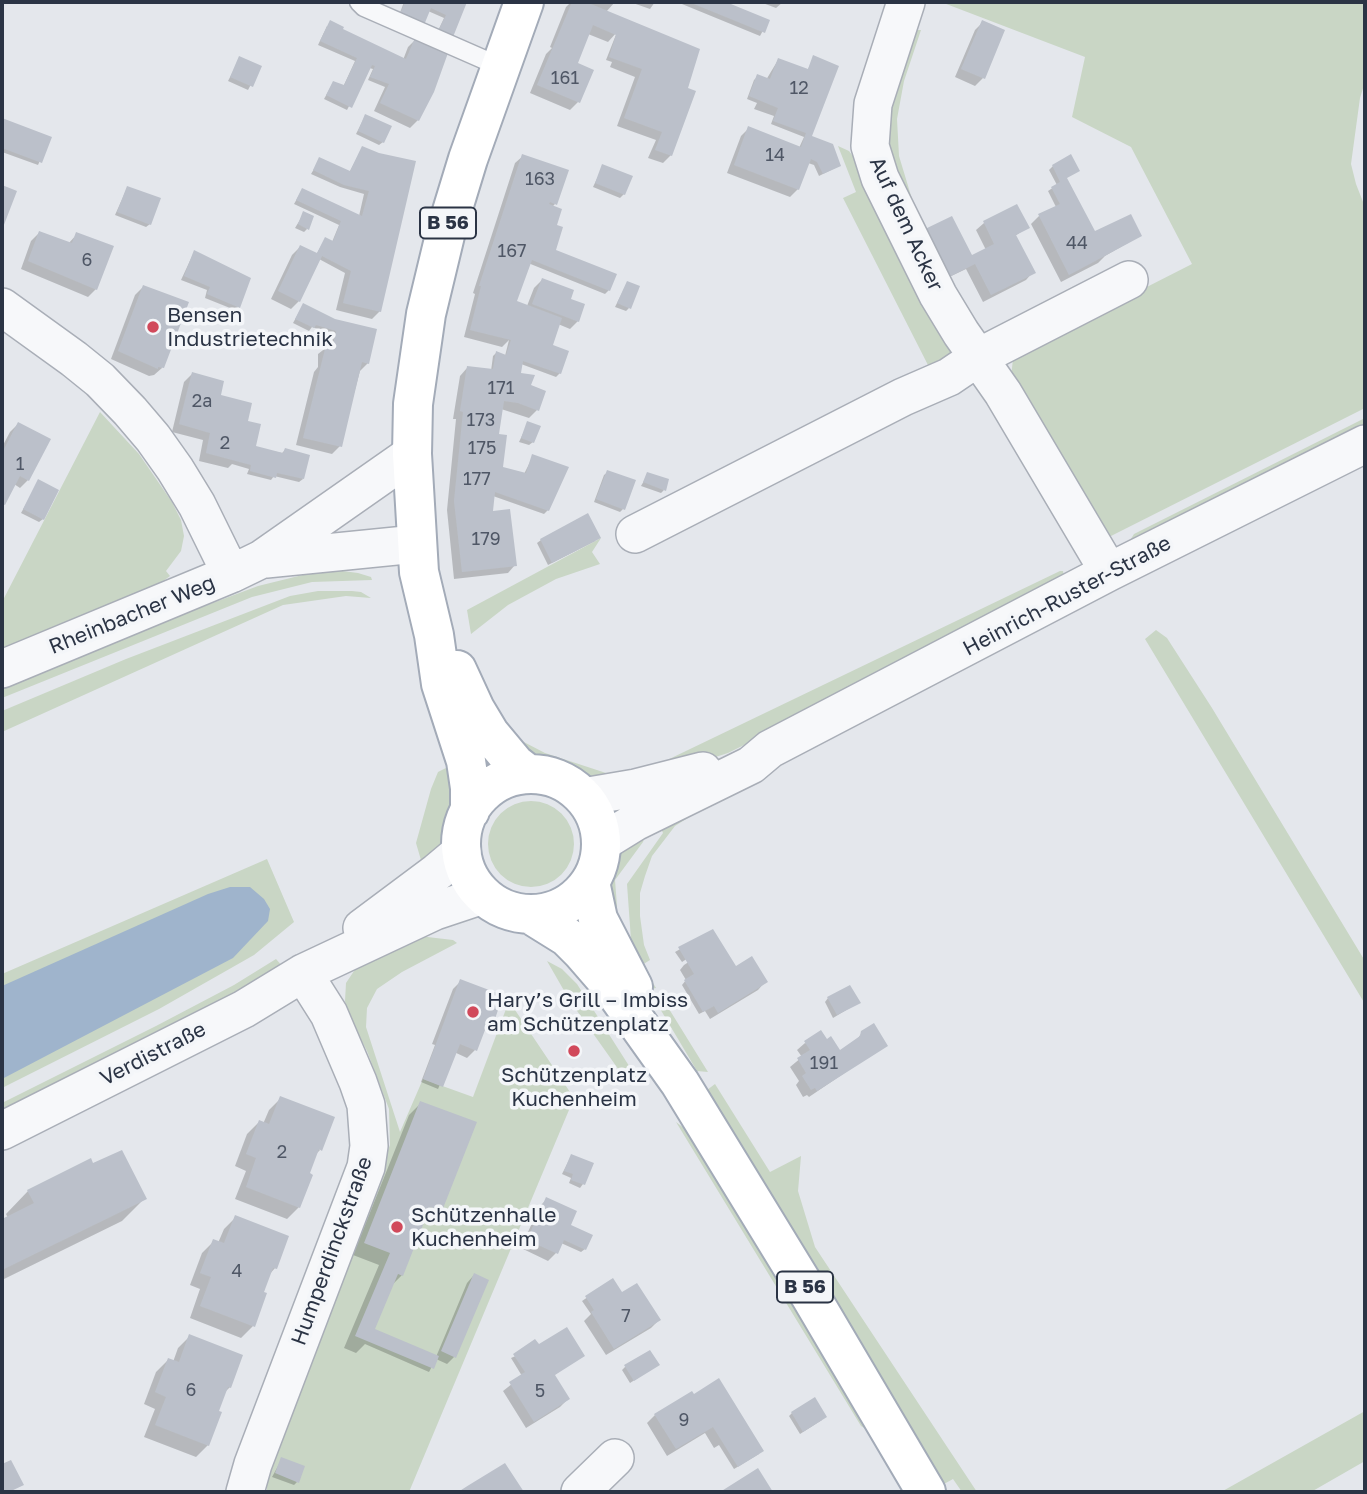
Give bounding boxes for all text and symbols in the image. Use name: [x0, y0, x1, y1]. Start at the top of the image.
house number: 161: [551, 67, 579, 89]
house number: 12: [789, 77, 809, 99]
house number: 14: [765, 144, 785, 166]
street label: Auf dem Acker: [864, 153, 948, 295]
house number: 163: [525, 168, 555, 190]
road number: B 56: [420, 208, 476, 238]
house number: 44: [1066, 232, 1088, 254]
house number: 167: [497, 240, 527, 262]
house number: 6: [82, 249, 92, 271]
place label: Bensen Industrietechnik: [167, 302, 333, 352]
marker: Bensen Industrietechnik: [145, 319, 161, 335]
house number: 171: [488, 377, 514, 399]
house number: 2a: [192, 390, 212, 412]
house number: 173: [467, 409, 495, 431]
house number: 2: [220, 432, 230, 454]
house number: 175: [468, 437, 496, 459]
house number: 1: [16, 453, 24, 475]
house number: 177: [463, 468, 491, 490]
house number: 179: [471, 528, 501, 550]
street label: Heinrich-Ruster-Straße: [959, 530, 1175, 662]
street label: Rheinbacher Weg: [45, 570, 219, 660]
place label: Hary’s Grill – Imbiss am Schützenplatz: [487, 987, 688, 1037]
marker: Hary’s Grill – Imbiss am Schützenplatz: [465, 1004, 481, 1020]
street label: Verdistraße: [96, 1017, 210, 1091]
marker: Schützenplatz Kuchenheim: [566, 1043, 582, 1059]
house number: 191: [810, 1052, 838, 1074]
place label: Schützenplatz Kuchenheim: [501, 1062, 647, 1112]
house number: 2: [277, 1141, 287, 1163]
street label: Humperdinckstraße: [286, 1153, 378, 1349]
place label: Schützenhalle Kuchenheim: [411, 1202, 556, 1252]
marker: Schützenhalle Kuchenheim: [389, 1219, 405, 1235]
house number: 4: [232, 1260, 242, 1282]
road number: B 56: [777, 1272, 833, 1302]
house number: 7: [621, 1305, 631, 1327]
house number: 6: [186, 1379, 196, 1401]
house number: 5: [535, 1380, 545, 1402]
house number: 9: [679, 1409, 689, 1431]

